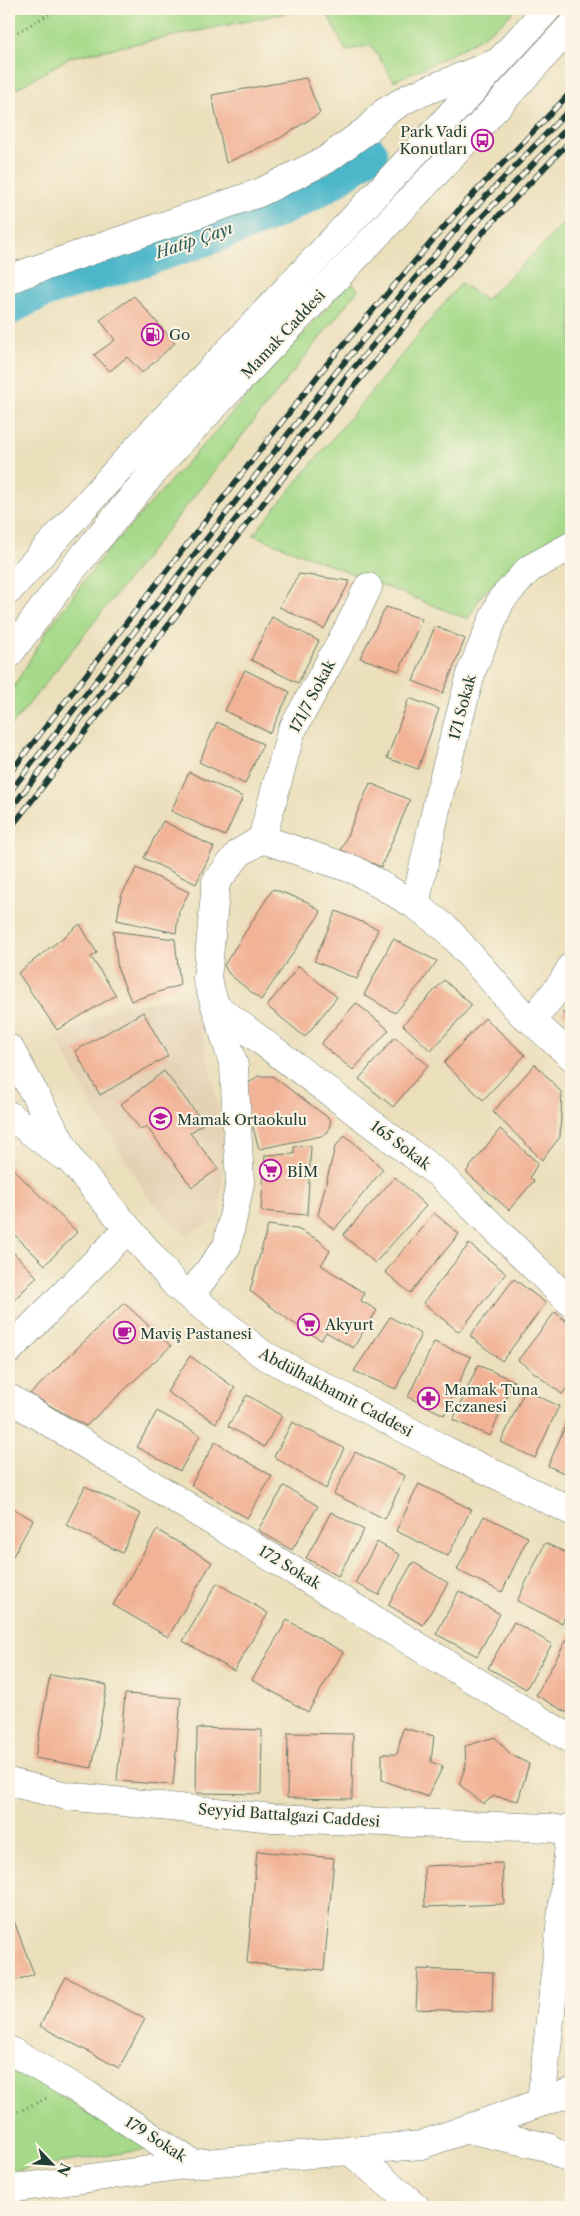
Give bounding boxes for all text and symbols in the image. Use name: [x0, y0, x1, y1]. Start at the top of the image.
place label: Park Vadi Konutları: [399, 122, 467, 158]
bus stop icon: Park Vadi Konutları: [471, 128, 495, 152]
water label: Hatip Çayı: [151, 217, 235, 263]
street label: Mamak Caddesi: [237, 285, 329, 382]
fuel station icon: Go: [141, 322, 165, 346]
place label: Go: [169, 325, 190, 344]
street label: 171/7 Sokak: [285, 655, 340, 736]
street label: 171 Sokak: [444, 671, 480, 742]
school or university icon: Mamak Ortaokulu: [149, 1107, 173, 1131]
place label: Mamak Ortaokulu: [177, 1110, 307, 1129]
street label: 165 Sokak: [367, 1116, 436, 1175]
supermarket icon: BİM: [259, 1159, 283, 1183]
place label: BİM: [287, 1162, 318, 1181]
supermarket icon: Akyurt: [297, 1312, 321, 1336]
place label: Akyurt: [324, 1315, 374, 1334]
cafe icon: Maviş Pastanesi: [112, 1321, 136, 1345]
place label: Maviş Pastanesi: [140, 1324, 252, 1343]
street label: Abdülhakhamit Caddesi: [255, 1343, 416, 1441]
place label: Mamak Tuna Eczanesi: [444, 1380, 538, 1416]
pharmacy icon: Mamak Tuna Eczanesi: [416, 1386, 440, 1410]
street label: 172 Sokak: [255, 1541, 326, 1594]
street label: Seyyid Battalgazi Caddesi: [197, 1799, 381, 1831]
street label: 179 Sokak: [122, 2112, 191, 2167]
north arrow: [28, 2138, 78, 2188]
text: N: [53, 2160, 75, 2179]

